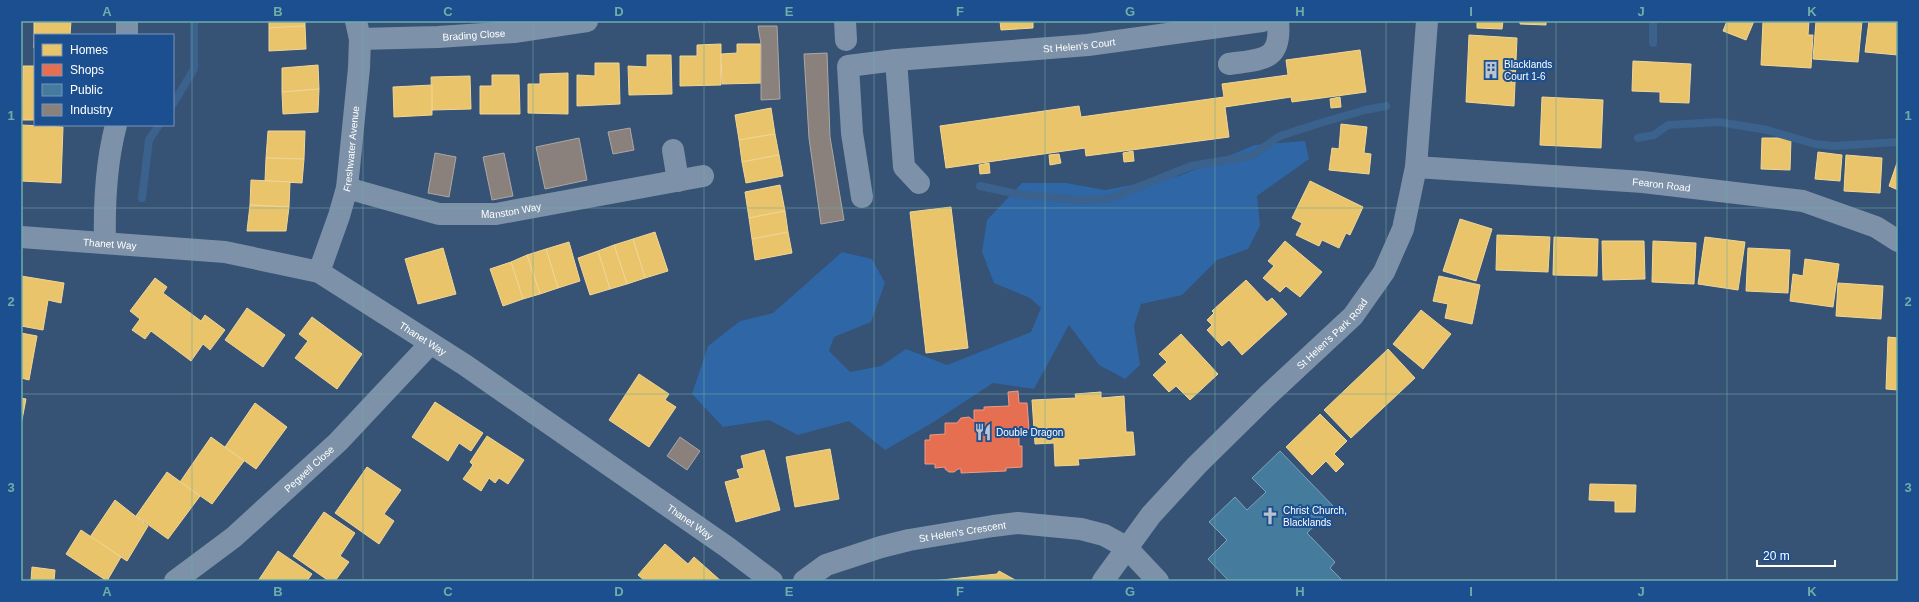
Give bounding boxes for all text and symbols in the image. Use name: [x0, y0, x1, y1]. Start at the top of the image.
text: A: [102, 4, 112, 19]
text: B: [273, 4, 283, 19]
text: C: [443, 4, 453, 19]
text: D: [614, 4, 624, 19]
text: E: [785, 4, 794, 19]
text: F: [956, 4, 964, 19]
text: G: [1125, 4, 1135, 19]
text: H: [1295, 4, 1305, 19]
text: I: [1469, 4, 1473, 19]
text: J: [1637, 4, 1645, 19]
text: K: [1807, 4, 1817, 19]
street label: Brading Close: [442, 27, 506, 42]
legend: [34, 34, 174, 126]
street label: St Helen's Court: [1043, 36, 1116, 54]
text: Homes: [70, 43, 108, 57]
place label: Blacklands Court 1-6: [1504, 59, 1552, 82]
building icon: Blacklands Court 1-6: [1481, 60, 1501, 80]
text: Shops: [70, 63, 104, 77]
text: Public: [70, 83, 103, 97]
text: Industry: [70, 103, 113, 117]
street label: Freshwater Avenue: [341, 105, 361, 193]
text: 1: [7, 108, 15, 123]
text: 1: [1904, 108, 1912, 123]
street label: Fearon Road: [1632, 176, 1691, 193]
street label: Manston Way: [481, 200, 542, 220]
street label: Thanet Way: [83, 236, 137, 251]
text: 2: [7, 294, 15, 309]
text: 2: [1904, 294, 1912, 309]
street label: St Helen's Park Road: [1294, 296, 1369, 371]
street label: Thanet Way: [397, 319, 449, 357]
restaurant icon: Double Dragon: [973, 422, 993, 442]
place label: Double Dragon: [996, 427, 1063, 438]
street label: Pegwell Close: [282, 443, 336, 494]
text: 3: [7, 480, 15, 495]
text: 3: [1904, 480, 1912, 495]
street label: Thanet Way: [665, 502, 715, 541]
place label: Christ Church, Blacklands: [1283, 505, 1347, 528]
church icon: Christ Church, Blacklands: [1260, 506, 1280, 526]
street label: St Helen's Crescent: [918, 519, 1007, 544]
scale bar: [1757, 542, 1835, 568]
text: 20 m: [1763, 549, 1790, 563]
text: A: [102, 584, 112, 599]
text: B: [273, 584, 283, 599]
text: C: [443, 584, 453, 599]
text: D: [614, 584, 624, 599]
text: E: [785, 584, 794, 599]
text: F: [956, 584, 964, 599]
text: G: [1125, 584, 1135, 599]
text: H: [1295, 584, 1305, 599]
text: I: [1469, 584, 1473, 599]
text: J: [1637, 584, 1645, 599]
text: K: [1807, 584, 1817, 599]

